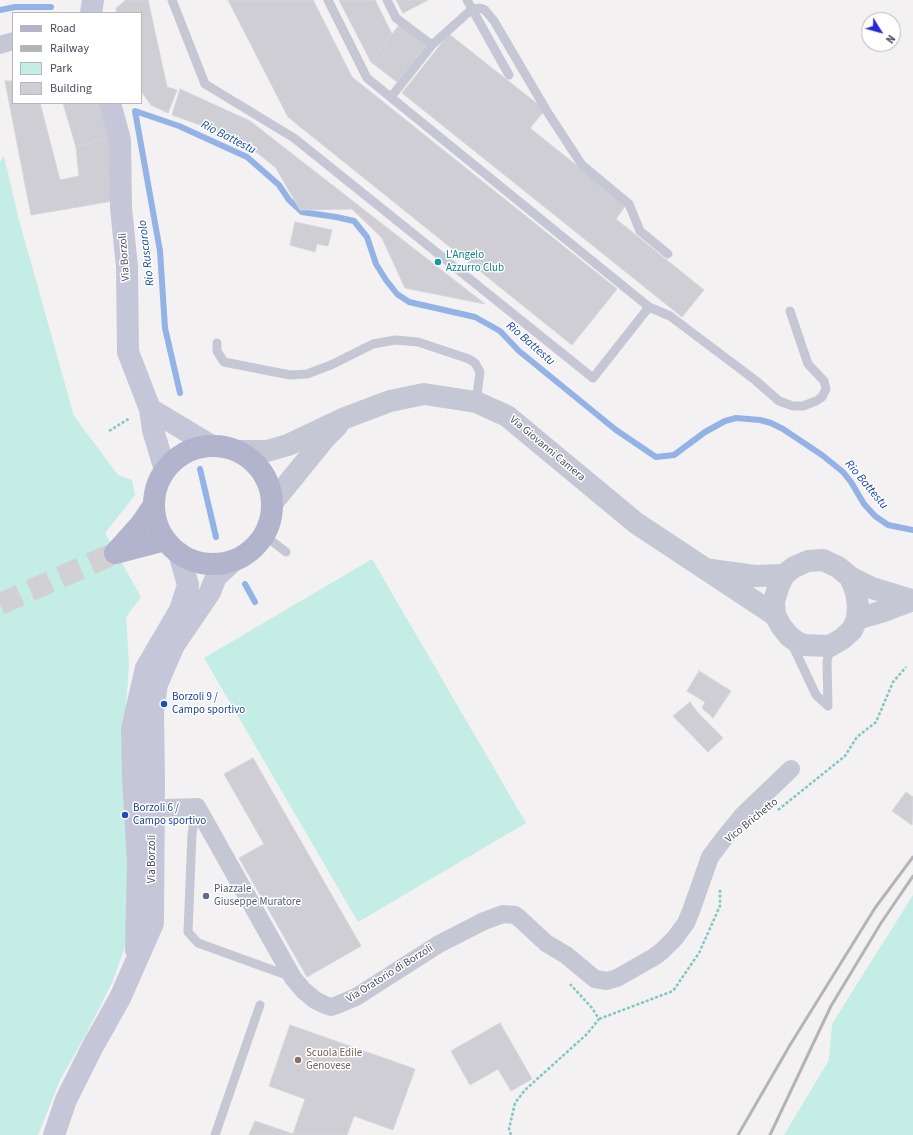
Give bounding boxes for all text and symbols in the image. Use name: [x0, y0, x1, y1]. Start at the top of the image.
legend: [12, 12, 142, 104]
north arrow: [861, 12, 901, 52]
text: Road: [50, 20, 76, 37]
text: N: [882, 31, 898, 46]
text: Railway: [50, 40, 89, 57]
text: Park: [50, 60, 72, 77]
text: Building: [50, 80, 92, 97]
water label: Rio Battestu: [198, 118, 258, 158]
water label: Rio Ruscarolo: [136, 219, 158, 287]
street label: Via Borzoli: [117, 232, 133, 282]
place label: L'Angelo Azzurro Club: [446, 249, 504, 275]
marker: L'Angelo Azzurro Club: [433, 257, 443, 267]
water label: Rio Battestu: [503, 319, 557, 369]
street label: Via Giovanni Camera: [507, 414, 587, 484]
water label: Rio Battestu: [841, 458, 891, 512]
place label: Borzoli 9 / Campo sportivo: [172, 691, 245, 717]
marker: Borzoli 9 / Campo sportivo: [159, 699, 169, 709]
street label: Vico Brichetto: [723, 796, 781, 846]
place label: Borzoli 6 / Campo sportivo: [133, 802, 206, 828]
marker: Borzoli 6 / Campo sportivo: [120, 810, 130, 820]
street label: Via Borzoli: [146, 835, 160, 883]
place label: Piazzale Giuseppe Muratore: [214, 883, 301, 909]
marker: Piazzale Giuseppe Muratore: [201, 891, 211, 901]
street label: Via Oratorio di Borzoli: [344, 942, 436, 1006]
place label: Scuola Edile Genovese: [306, 1047, 362, 1073]
marker: Scuola Edile Genovese: [293, 1055, 303, 1065]

